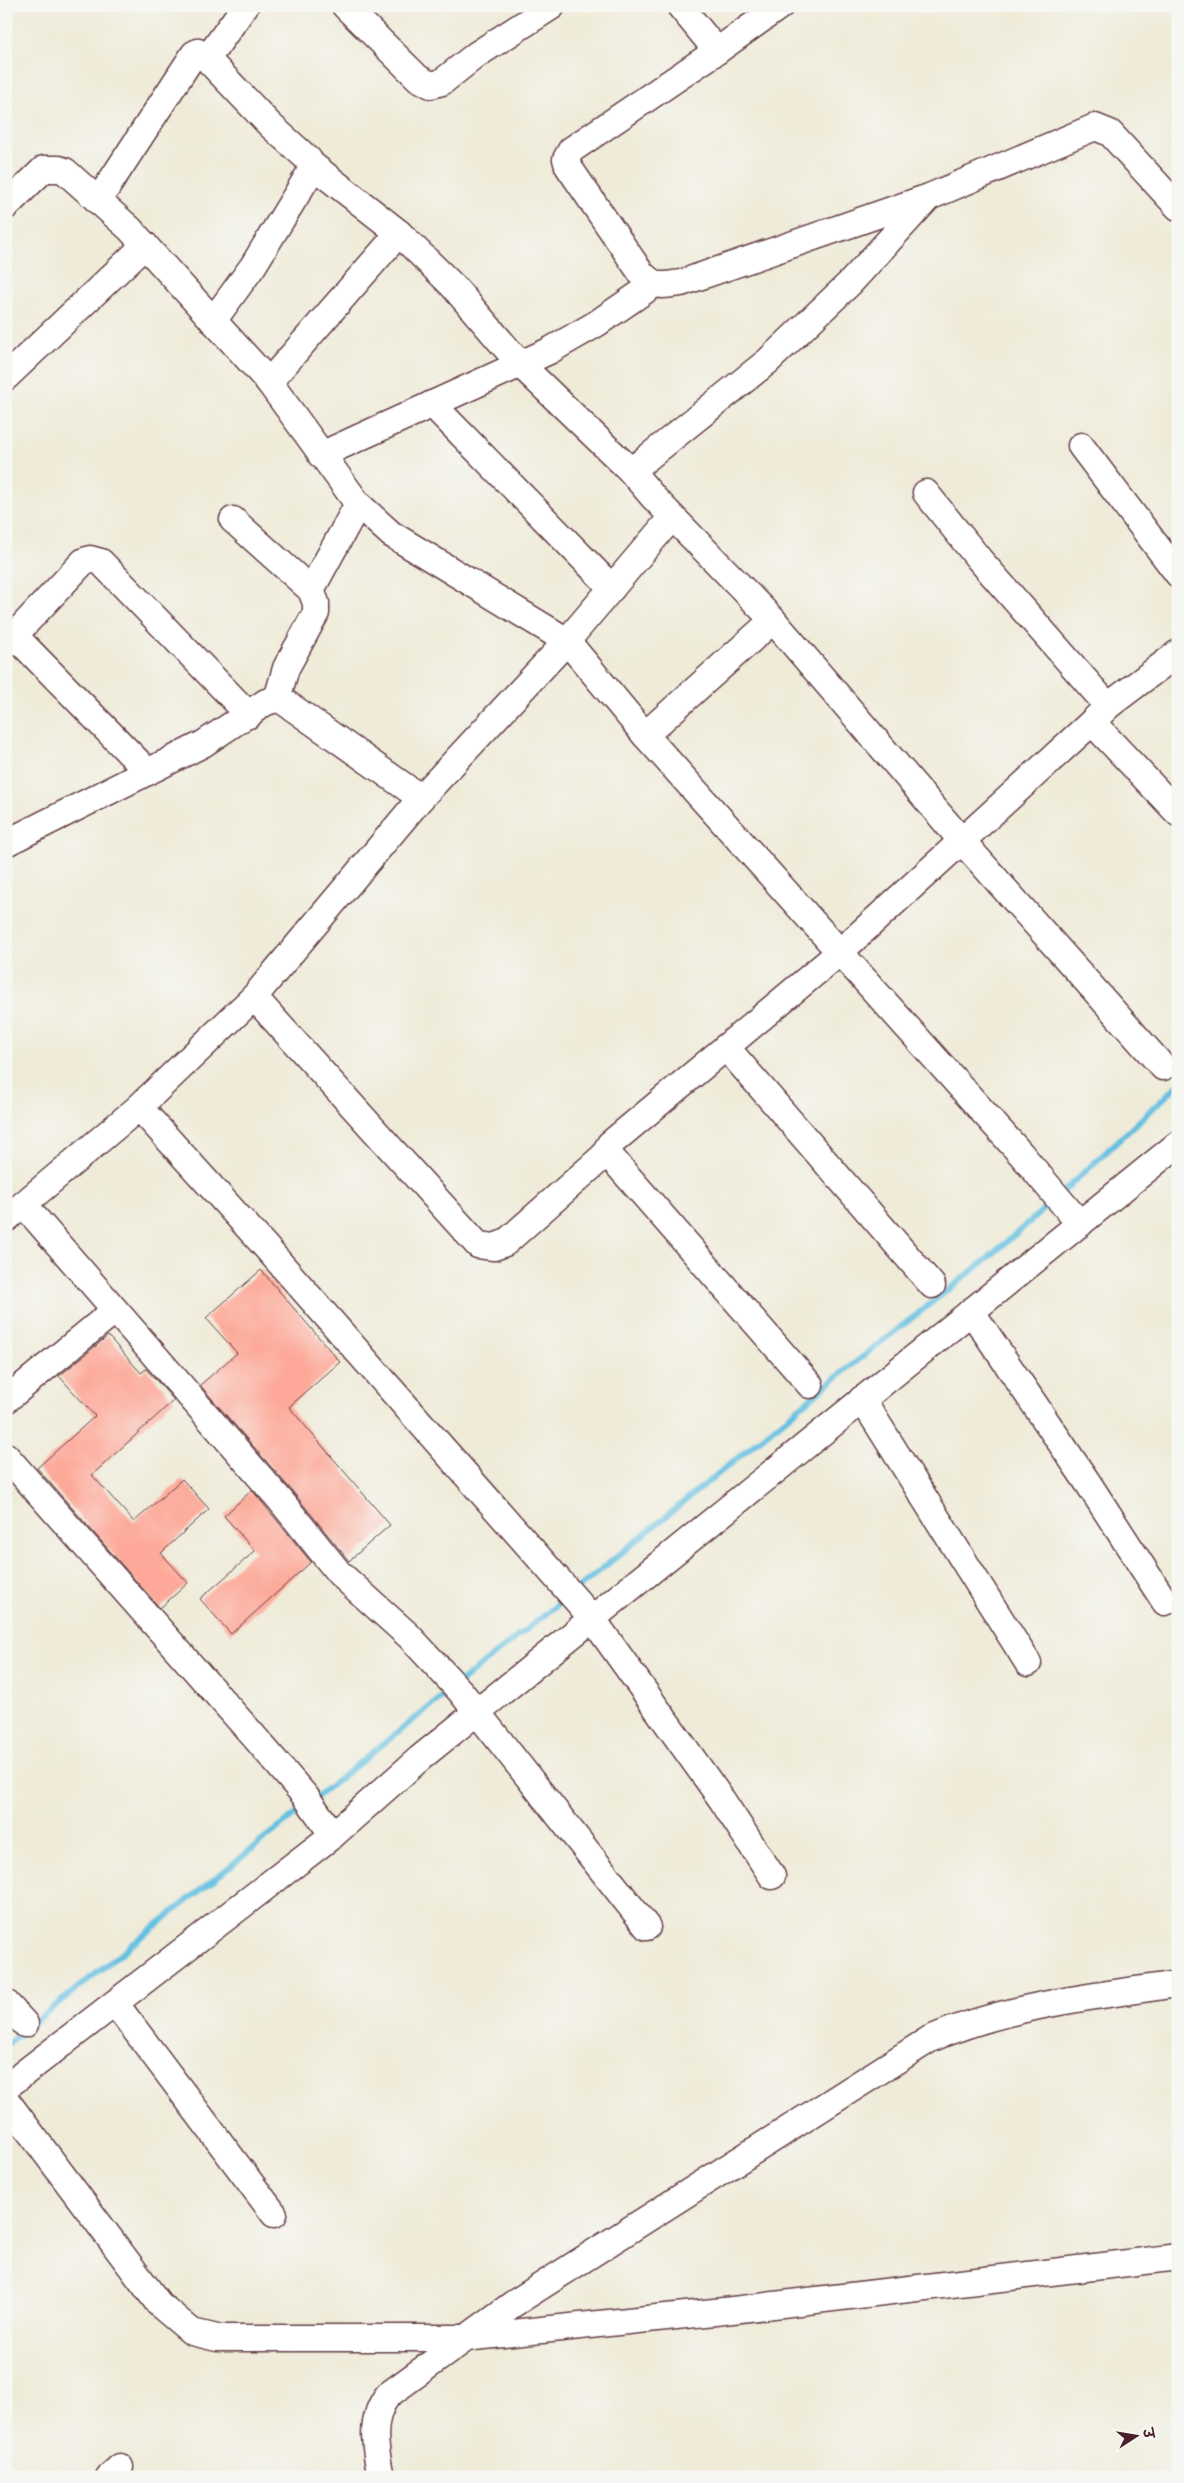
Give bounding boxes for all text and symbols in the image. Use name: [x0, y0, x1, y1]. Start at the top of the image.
north arrow: [1112, 2410, 1162, 2460]
text: उ: [1139, 2425, 1158, 2441]

